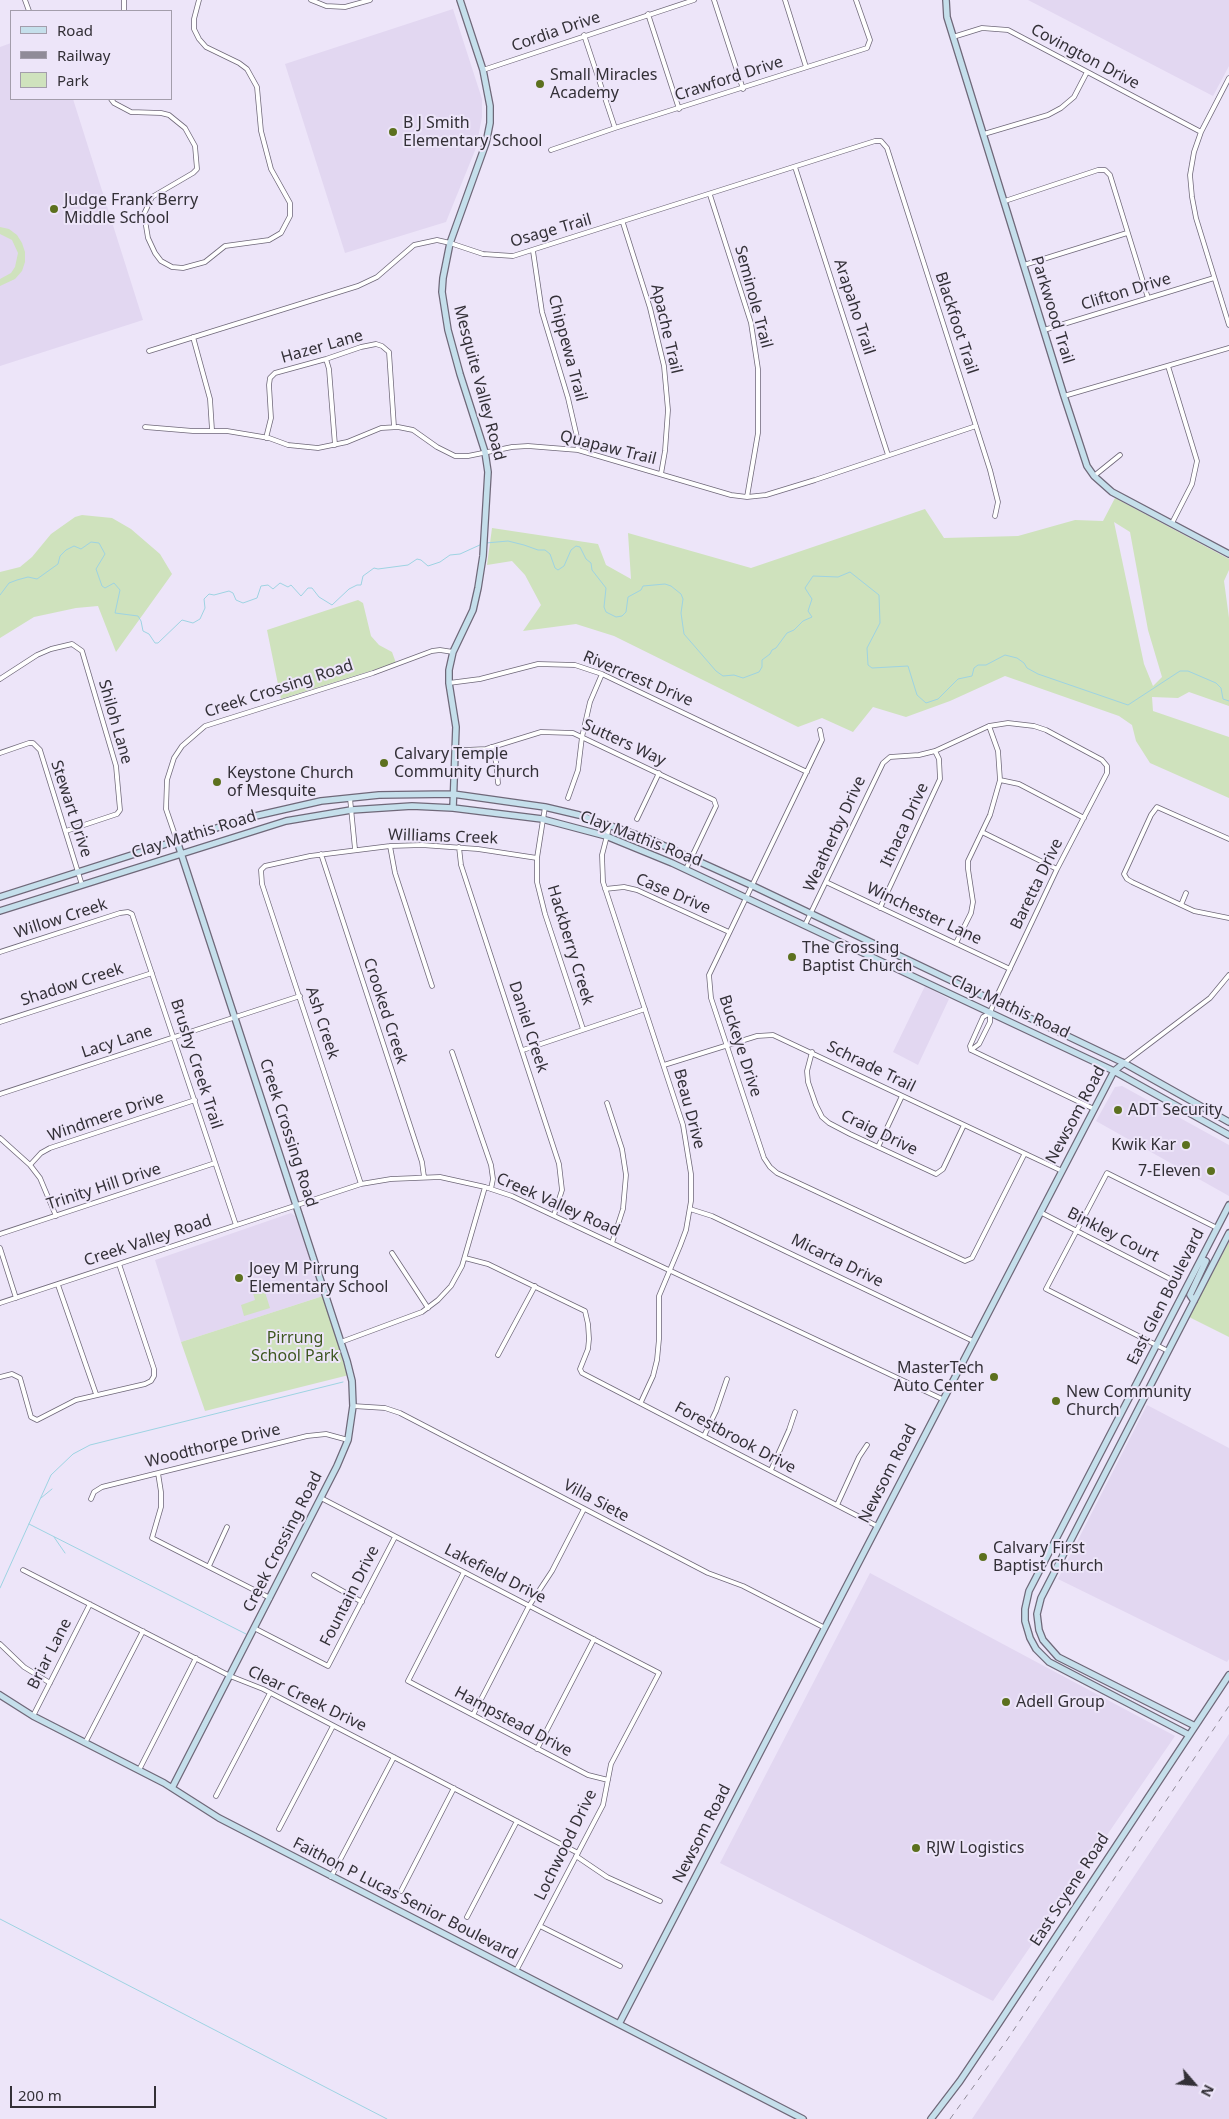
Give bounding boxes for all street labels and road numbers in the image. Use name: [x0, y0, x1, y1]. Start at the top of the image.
street label: Cordia Drive: [509, 8, 603, 56]
street label: Covington Drive: [1027, 20, 1143, 94]
street label: Crawford Drive: [672, 52, 786, 106]
street label: Osage Trail: [508, 210, 594, 252]
street label: Seminole Trail: [730, 244, 776, 350]
street label: Parkwood Trail: [1027, 254, 1077, 366]
street label: Arapaho Trail: [829, 257, 879, 357]
street label: Clifton Drive: [1079, 269, 1173, 315]
street label: Blackfoot Trail: [930, 270, 982, 376]
street label: Apache Trail: [646, 282, 686, 376]
street label: Chippewa Trail: [544, 292, 590, 404]
street label: Mesquite Valley Road: [449, 303, 509, 463]
street label: Hazer Lane: [279, 326, 365, 368]
street label: Quapaw Trail: [558, 427, 658, 469]
street label: Rivercrest Drive: [580, 647, 696, 711]
street label: Creek Crossing Road: [202, 656, 356, 722]
street label: Shiloh Lane: [94, 678, 136, 766]
street label: Sutters Way: [579, 715, 669, 771]
street label: Stewart Drive: [46, 758, 96, 860]
street label: Weatherby Drive: [800, 773, 870, 895]
street label: Ithaca Drive: [877, 780, 933, 870]
street label: Clay Mathis Road: [129, 807, 259, 863]
street label: Clay Mathis Road: [577, 807, 705, 871]
street label: Williams Creek: [388, 825, 498, 849]
street label: Baretta Drive: [1007, 835, 1067, 933]
street label: Case Drive: [633, 870, 713, 918]
street label: Winchester Lane: [863, 879, 985, 949]
street label: Hackberry Creek: [543, 883, 597, 1007]
street label: Willow Creek: [12, 895, 110, 943]
street label: Crooked Creek: [359, 956, 411, 1066]
street label: Shadow Creek: [18, 959, 126, 1011]
street label: Clay Mathis Road: [947, 971, 1073, 1043]
street label: Daniel Creek: [504, 979, 552, 1075]
street label: Ash Creek: [301, 984, 343, 1062]
street label: Buckeye Drive: [714, 993, 766, 1099]
street label: Brushy Creek Trail: [166, 997, 226, 1131]
street label: Lacy Lane: [79, 1021, 155, 1063]
street label: Schrade Trail: [824, 1037, 918, 1097]
street label: Creek Crossing Road: [255, 1056, 321, 1210]
street label: Newsom Road: [1042, 1063, 1110, 1167]
street label: Beau Drive: [669, 1067, 709, 1151]
street label: Windmere Drive: [45, 1088, 167, 1146]
street label: Craig Drive: [837, 1106, 921, 1160]
street label: Trinity Hill Drive: [44, 1159, 164, 1215]
street label: Creek Valley Road: [493, 1169, 623, 1241]
street label: Binkley Court: [1064, 1204, 1162, 1266]
street label: Creek Valley Road: [82, 1211, 214, 1271]
street label: East Glen Boulevard: [1123, 1226, 1209, 1368]
street label: Micarta Drive: [788, 1230, 886, 1292]
street label: Forestbrook Drive: [671, 1398, 799, 1478]
street label: Woodthorpe Drive: [144, 1420, 282, 1472]
street label: Newsom Road: [855, 1421, 921, 1527]
street label: Creek Crossing Road: [239, 1469, 327, 1615]
street label: Villa Siete: [560, 1476, 632, 1526]
street label: Lakefield Drive: [441, 1540, 549, 1608]
street label: Fountain Drive: [316, 1543, 384, 1649]
street label: Briar Lane: [24, 1615, 76, 1693]
street label: Clear Creek Drive: [244, 1662, 370, 1736]
street label: Hampstead Drive: [451, 1683, 575, 1761]
street label: Newsom Road: [669, 1781, 735, 1887]
street label: Lochwood Drive: [531, 1786, 601, 1904]
street label: East Scyene Road: [1026, 1830, 1114, 1950]
street label: Faithon P Lucas Senior Boulevard: [289, 1834, 521, 1964]

